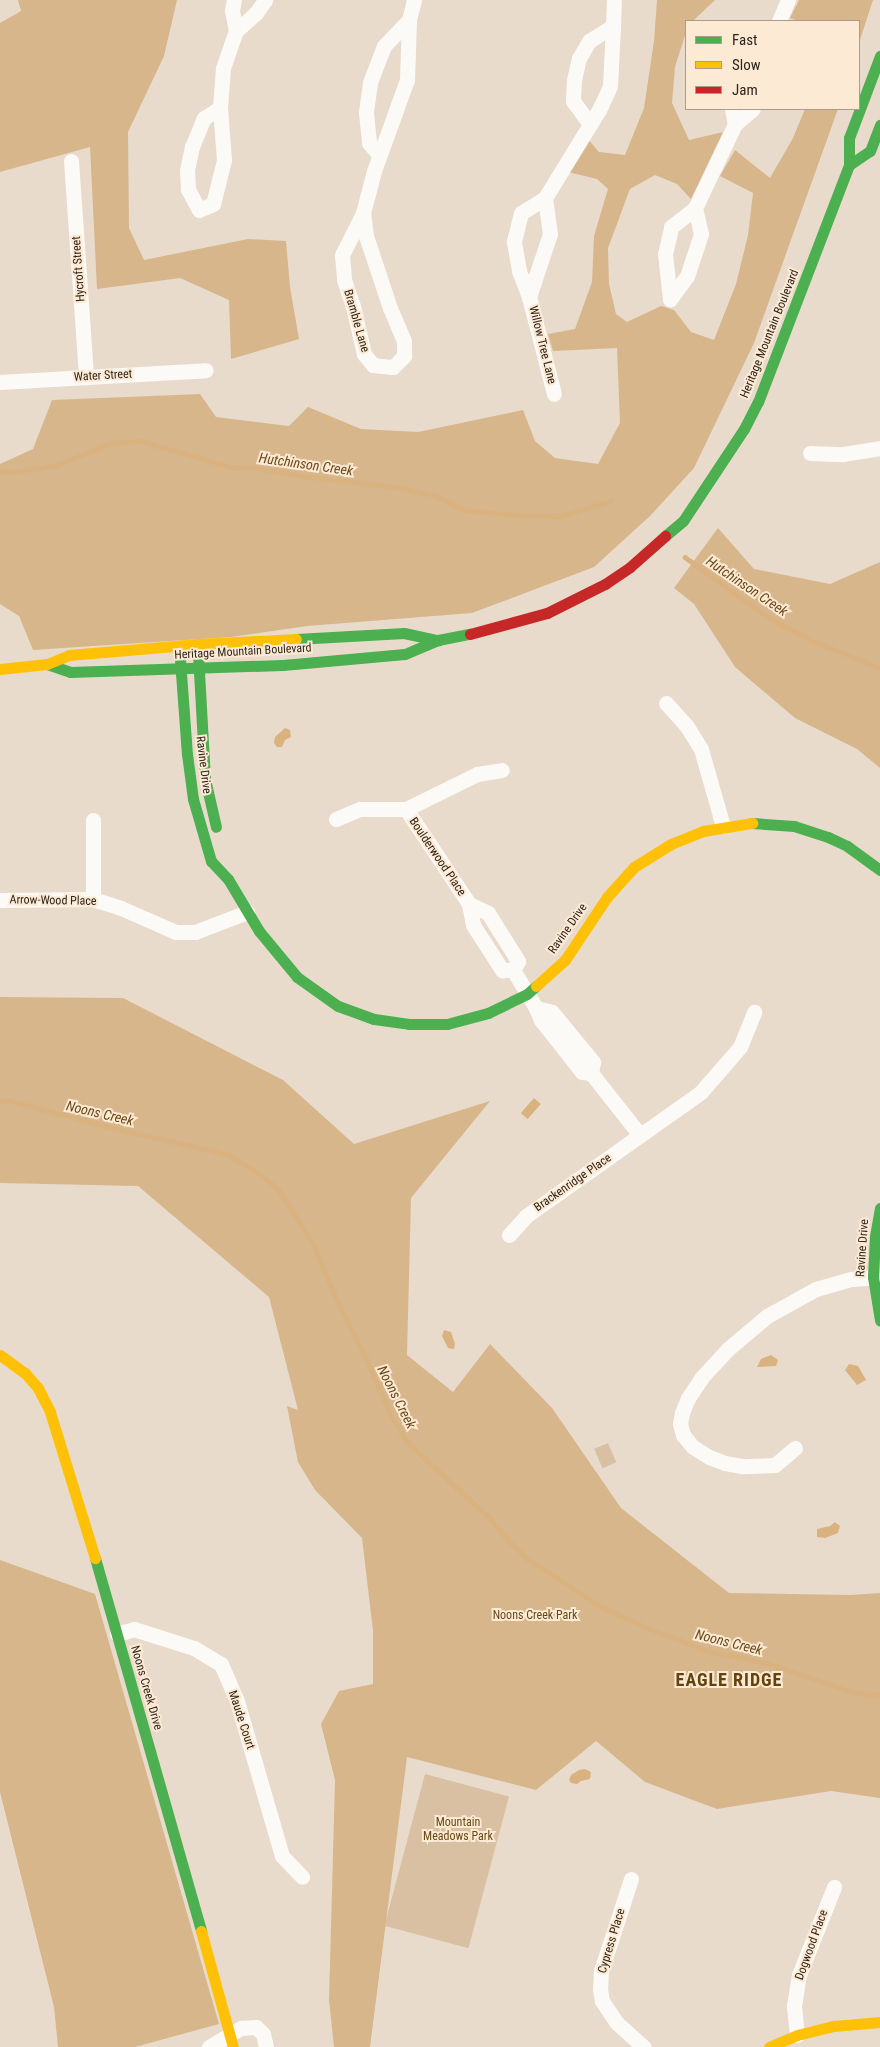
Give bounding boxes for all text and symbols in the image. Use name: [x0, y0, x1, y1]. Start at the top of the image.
legend: [685, 20, 860, 110]
text: Fast: [732, 31, 757, 49]
text: Slow: [732, 56, 761, 74]
text: Jam: [732, 81, 758, 99]
street label: Hycroft Street: [70, 236, 88, 302]
street label: Heritage Mountain Boulevard: [738, 268, 802, 400]
street label: Bramble Lane: [340, 288, 372, 354]
street label: Willow Tree Lane: [525, 304, 559, 386]
street label: Water Street: [73, 367, 133, 385]
water label: Hutchinson Creek: [258, 449, 354, 479]
water label: Hutchinson Creek: [703, 553, 791, 619]
street label: Heritage Mountain Boulevard: [174, 641, 312, 663]
street label: Ravine Drive: [192, 735, 214, 795]
street label: Boulderwood Place: [405, 815, 469, 899]
street label: Arrow-Wood Place: [9, 893, 97, 909]
street label: Ravine Drive: [545, 901, 591, 957]
water label: Noons Creek: [65, 1097, 135, 1129]
street label: Brackenridge Place: [532, 1151, 614, 1215]
street label: Ravine Drive: [854, 1219, 872, 1277]
water label: Noons Creek: [374, 1363, 420, 1431]
park label: Noons Creek Park: [493, 1609, 577, 1623]
water label: Noons Creek: [694, 1626, 764, 1658]
street label: Noons Creek Drive: [127, 1644, 165, 1732]
district label: EAGLE RIDGE: [674, 1669, 784, 1691]
street label: Maude Court: [225, 1689, 257, 1751]
park label: Mountain Meadows Park: [423, 1816, 493, 1844]
street label: Cypress Place: [595, 1907, 629, 1975]
street label: Dogwood Place: [793, 1908, 831, 1982]

